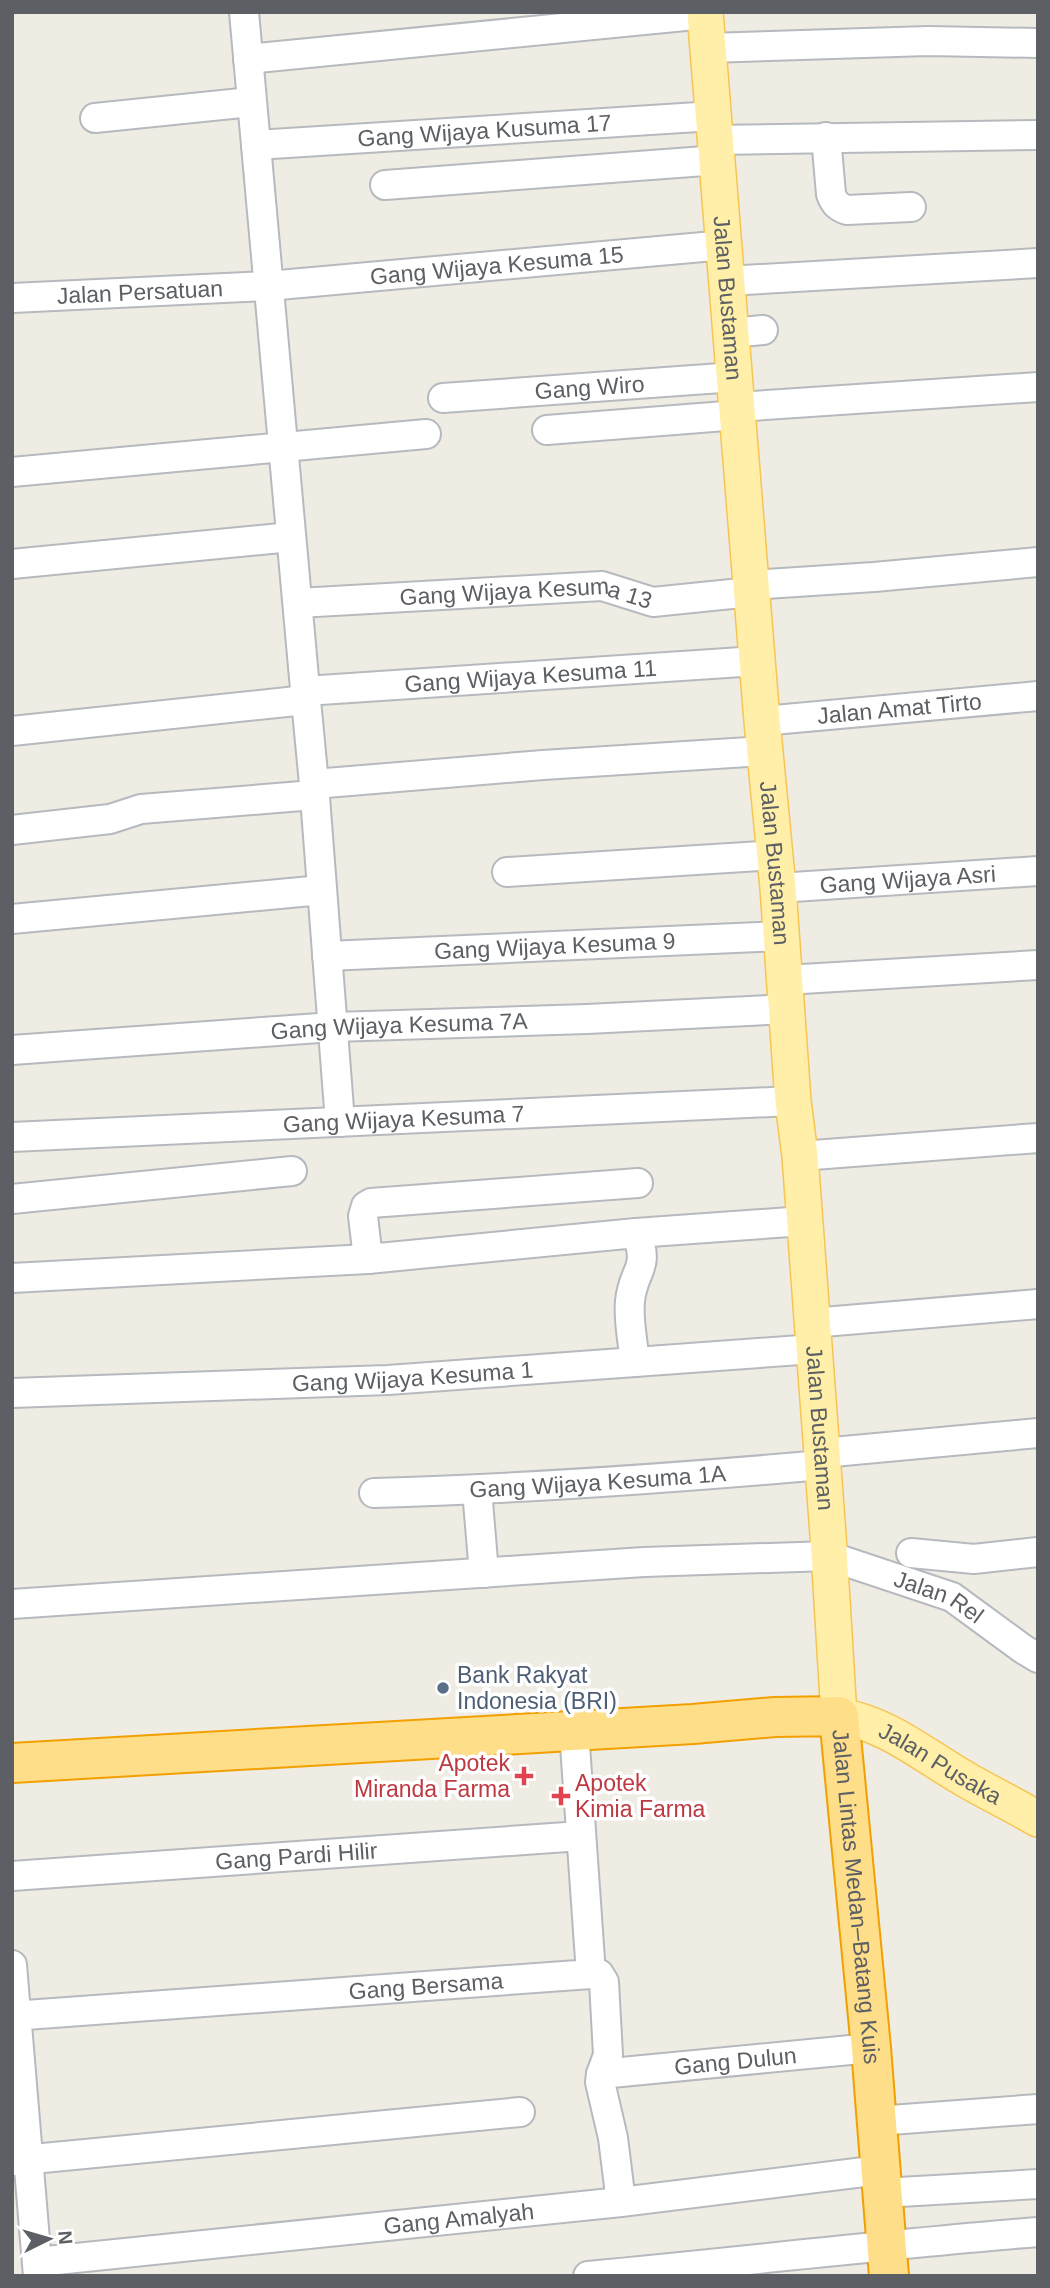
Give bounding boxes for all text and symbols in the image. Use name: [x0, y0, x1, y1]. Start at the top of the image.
street label: Gang Wijaya Kusuma 17: [357, 110, 612, 152]
street label: Jalan Bustaman: [708, 215, 748, 381]
street label: Gang Wijaya Kesuma 15: [369, 241, 625, 290]
street label: Jalan Persatuan: [56, 275, 224, 309]
street label: Gang Wiro: [534, 371, 645, 404]
street label: Gang Wijaya Kesuma 13: [399, 573, 655, 614]
street label: Gang Wijaya Kesuma 11: [404, 655, 657, 697]
street label: Jalan Amat Tirto: [816, 688, 983, 729]
street label: Jalan Bustaman: [755, 780, 795, 946]
street label: Gang Wijaya Asri: [819, 861, 997, 898]
street label: Gang Wijaya Kesuma 9: [433, 928, 676, 964]
street label: Gang Wijaya Kesuma 7A: [270, 1008, 529, 1044]
street label: Gang Wijaya Kesuma 7: [282, 1100, 525, 1138]
street label: Jalan Bustaman: [801, 1345, 839, 1511]
street label: Gang Wijaya Kesuma 1: [292, 1356, 534, 1396]
street label: Gang Wijaya Kesuma 1A: [469, 1460, 728, 1503]
street label: Jalan Rel: [891, 1566, 989, 1629]
place label: Bank Rakyat Indonesia (BRI): [457, 1662, 617, 1714]
marker: Bank Rakyat Indonesia (BRI): [435, 1680, 451, 1696]
street label: Jalan Pusaka: [875, 1717, 1006, 1810]
street label: Jalan Lintas Medan–Batang Kuis: [827, 1728, 885, 2065]
place label: Apotek Miranda Farma: [354, 1750, 510, 1802]
marker: Apotek Miranda Farma: [516, 1768, 532, 1784]
place label: Apotek Kimia Farma: [575, 1770, 706, 1822]
marker: Apotek Kimia Farma: [553, 1788, 569, 1804]
street label: Gang Pardi Hilir: [214, 1837, 379, 1875]
street label: Gang Bersama: [348, 1967, 504, 2005]
street label: Gang Dulun: [673, 2042, 798, 2080]
street label: Gang Amalyah: [382, 2198, 535, 2239]
north arrow: [14, 2204, 84, 2274]
text: N: [54, 2230, 76, 2245]

